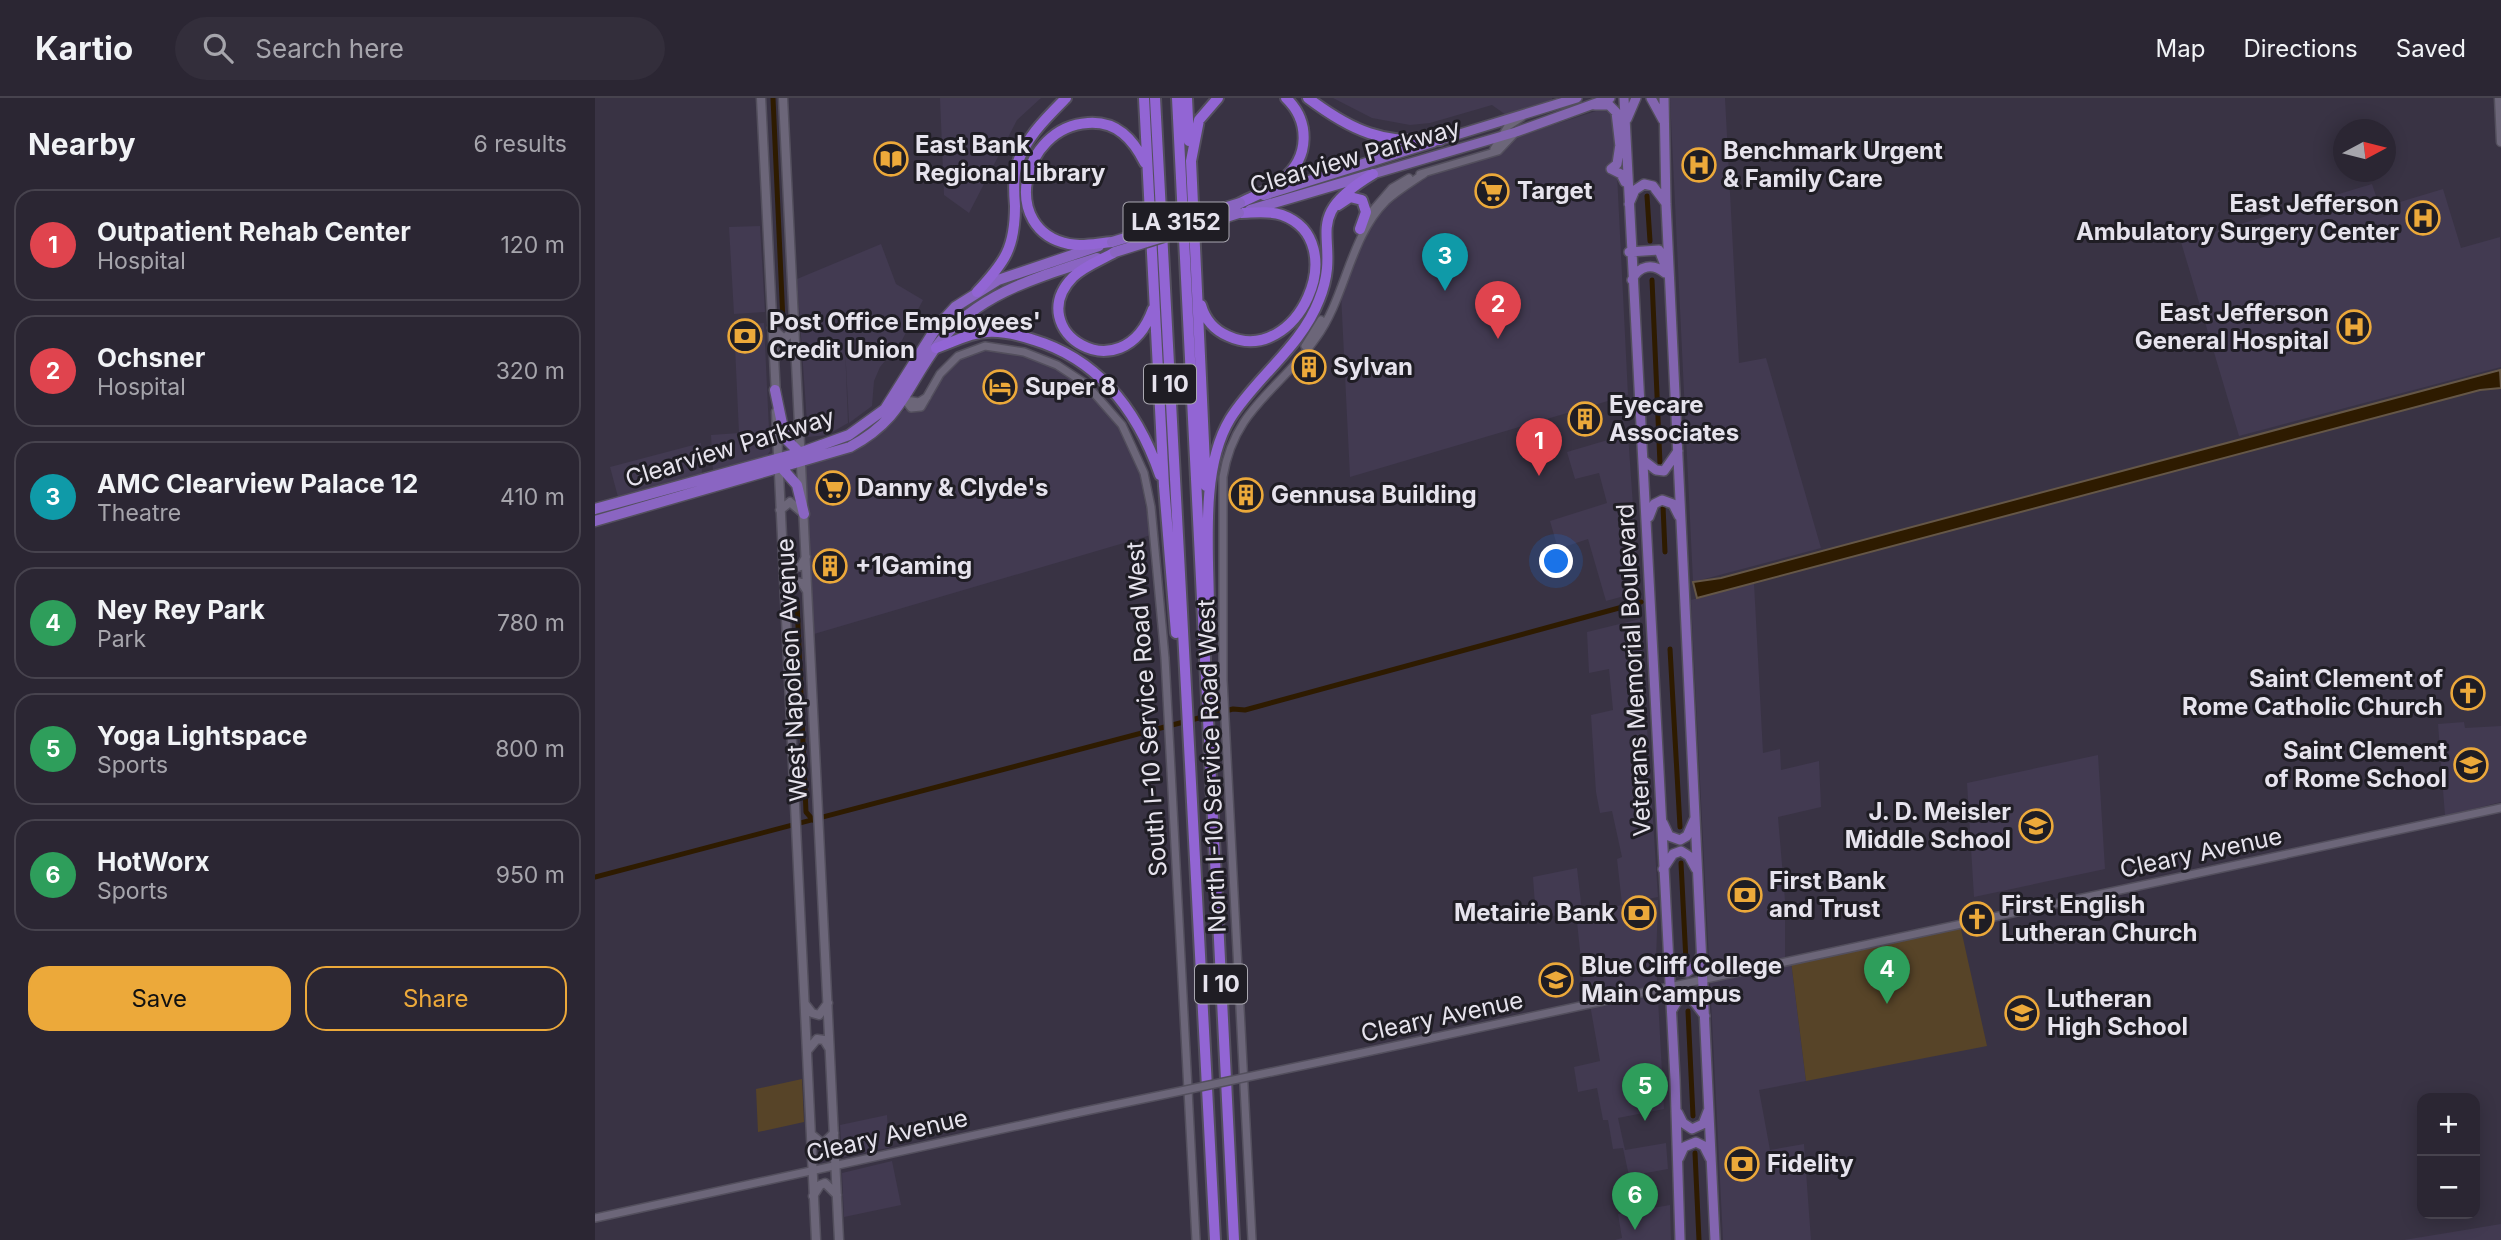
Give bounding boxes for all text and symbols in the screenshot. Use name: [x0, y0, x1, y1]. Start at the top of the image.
search box: [175, 17, 665, 80]
text: Kartio: [35, 28, 133, 68]
icon: search: [199, 29, 237, 67]
text: Search here: [255, 33, 404, 64]
text: Map: [2156, 34, 2205, 63]
text: Directions: [2243, 34, 2358, 63]
text: Saved: [2396, 34, 2466, 63]
street label: Clearview Parkway: [1246, 113, 1463, 200]
north arrow: [2333, 119, 2396, 182]
text: Nearby: [28, 126, 136, 162]
text: 6 results: [473, 130, 567, 158]
place label: East Bank Regional Library: [915, 130, 1106, 187]
place label: Benchmark Urgent & Family Care: [1723, 136, 1943, 193]
library icon: East Bank Regional Library: [872, 140, 910, 178]
hospital icon: Benchmark Urgent & Family Care: [1680, 146, 1718, 184]
supermarket icon: Target: [1473, 172, 1511, 210]
place label: Target: [1517, 176, 1593, 205]
place label: East Jefferson Ambulatory Surgery Center: [2076, 189, 2399, 246]
hospital icon: East Jefferson Ambulatory Surgery Center: [2404, 199, 2442, 237]
road number: LA 3152: [1123, 203, 1229, 242]
text: Outpatient Rehab Center: [97, 216, 411, 247]
text: 1: [48, 231, 58, 259]
text: 120 m: [500, 231, 565, 259]
pin: 3: [1422, 233, 1468, 291]
text: Hospital: [97, 247, 186, 275]
pin: 2: [1475, 281, 1521, 339]
place label: East Jefferson General Hospital: [2135, 298, 2329, 355]
place label: Post Office Employees' Credit Union: [769, 307, 1041, 364]
hospital icon: East Jefferson General Hospital: [2335, 308, 2373, 346]
bank icon: Post Office Employees' Credit Union: [726, 317, 764, 355]
text: Ochsner: [97, 342, 205, 373]
building icon: Sylvan: [1290, 348, 1328, 386]
place label: Sylvan: [1333, 352, 1413, 381]
text: 2: [46, 357, 60, 385]
text: 320 m: [496, 357, 565, 385]
road number: I 10: [1144, 364, 1196, 404]
hotel icon: Super 8: [981, 368, 1019, 406]
place label: Super 8: [1025, 372, 1116, 401]
text: Hospital: [97, 373, 186, 401]
place label: Eyecare Associates: [1609, 390, 1739, 447]
building icon: Eyecare Associates: [1566, 400, 1604, 438]
street label: Clearview Parkway: [622, 402, 838, 493]
pin: 1: [1516, 418, 1562, 476]
text: AMC Clearview Palace 12: [97, 468, 418, 499]
supermarket icon: Danny & Clyde's: [814, 469, 852, 507]
place label: Danny & Clyde's: [857, 473, 1049, 502]
building icon: Gennusa Building: [1227, 476, 1265, 514]
place label: Gennusa Building: [1271, 480, 1477, 509]
text: 3: [46, 483, 60, 511]
text: 410 m: [500, 483, 565, 511]
text: Theatre: [97, 499, 181, 527]
street label: Veterans Memorial Boulevard: [1610, 503, 1657, 837]
street label: West Napoleon Avenue: [770, 538, 813, 802]
street label: South I-10 Service Road West: [1120, 540, 1173, 878]
your location: [1539, 544, 1573, 578]
building icon: +1Gaming: [811, 547, 849, 585]
place label: +1Gaming: [855, 551, 972, 580]
text: Ney Rey Park: [97, 594, 265, 625]
street label: North I-10 Service Road West: [1191, 598, 1232, 933]
text: 4: [45, 609, 61, 637]
text: 780 m: [497, 609, 565, 637]
text: Park: [97, 625, 146, 653]
place label: Saint Clement of Rome Catholic Church: [2182, 664, 2443, 721]
church icon: Saint Clement of Rome Catholic Church: [2449, 674, 2487, 712]
text: Yoga Lightspace: [97, 720, 308, 751]
text: 5: [46, 735, 60, 763]
text: 800 m: [495, 735, 565, 763]
place label: Saint Clement of Rome School: [2264, 736, 2447, 793]
school or university icon: Saint Clement of Rome School: [2452, 746, 2490, 784]
text: Sports: [97, 751, 168, 779]
place label: J. D. Meisler Middle School: [1845, 797, 2011, 854]
school or university icon: J. D. Meisler Middle School: [2017, 807, 2055, 845]
street label: Cleary Avenue: [2117, 821, 2285, 884]
text: HotWorx: [97, 846, 209, 877]
text: 6: [46, 861, 60, 889]
text: 950 m: [496, 861, 565, 889]
place label: First Bank and Trust: [1769, 866, 1886, 923]
bank icon: First Bank and Trust: [1726, 876, 1764, 914]
text: Sports: [97, 877, 168, 905]
place label: First English Lutheran Church: [2001, 890, 2198, 947]
bank icon: Metairie Bank: [1620, 894, 1658, 932]
place label: Metairie Bank: [1454, 898, 1615, 927]
church icon: First English Lutheran Church: [1958, 900, 1996, 938]
pin: 4: [1864, 946, 1910, 1004]
place label: Blue Cliff College Main Campus: [1581, 951, 1782, 1008]
school or university icon: Blue Cliff College Main Campus: [1537, 961, 1575, 999]
road number: I 10: [1195, 964, 1247, 1004]
button: Save: [28, 966, 291, 1031]
button: Share: [305, 966, 567, 1031]
place label: Lutheran High School: [2047, 984, 2188, 1041]
street label: Cleary Avenue: [1358, 985, 1526, 1048]
school or university icon: Lutheran High School: [2003, 994, 2041, 1032]
pin: 5: [1622, 1063, 1668, 1121]
map controls: [2417, 1093, 2480, 1219]
button: +: [2417, 1093, 2480, 1156]
street label: Cleary Avenue: [803, 1103, 971, 1168]
bank icon: Fidelity: [1723, 1145, 1761, 1183]
place label: Fidelity: [1767, 1149, 1854, 1178]
button: −: [2417, 1156, 2480, 1219]
pin: 6: [1612, 1172, 1658, 1230]

